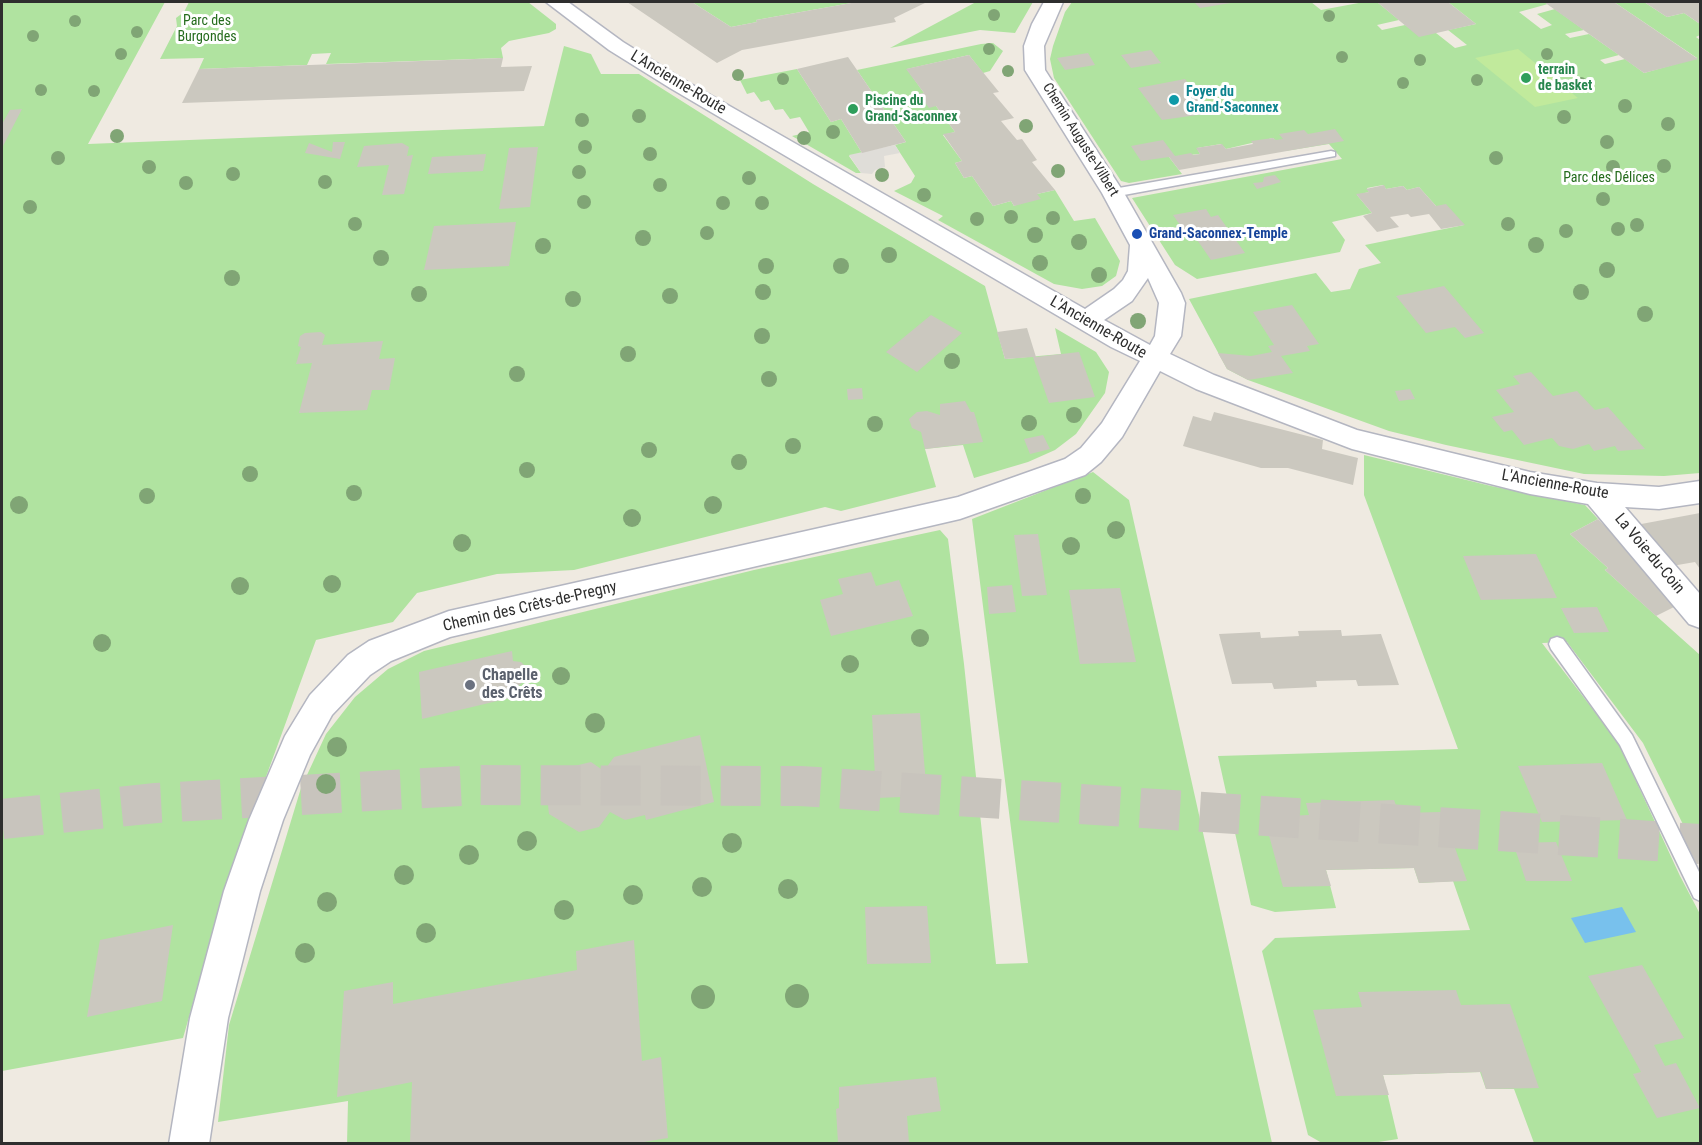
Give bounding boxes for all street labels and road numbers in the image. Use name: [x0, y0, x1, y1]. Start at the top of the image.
street label: L'Ancienne-Route: [627, 47, 729, 119]
street label: Chemin Auguste-Vilbert: [1038, 80, 1122, 200]
street label: L'Ancienne-Route: [1046, 293, 1150, 363]
street label: L'Ancienne-Route: [1500, 466, 1610, 504]
street label: La Voie-du-Coin: [1610, 510, 1688, 598]
street label: Chemin des Crêts-de-Pregny: [441, 578, 619, 636]

